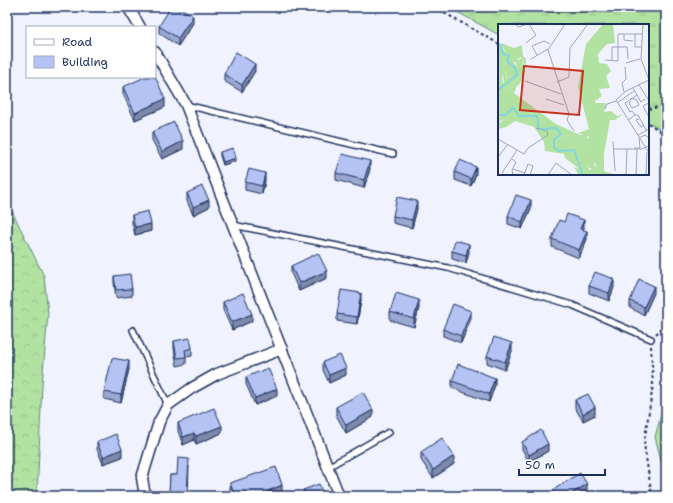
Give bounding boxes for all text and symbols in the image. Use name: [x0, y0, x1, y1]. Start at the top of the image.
inset map: [498, 24, 649, 175]
legend: [26, 26, 156, 78]
text: Road: [62, 34, 93, 50]
text: Building: [62, 54, 108, 70]
scale bar: [519, 451, 605, 477]
text: 50 m: [525, 457, 555, 473]

